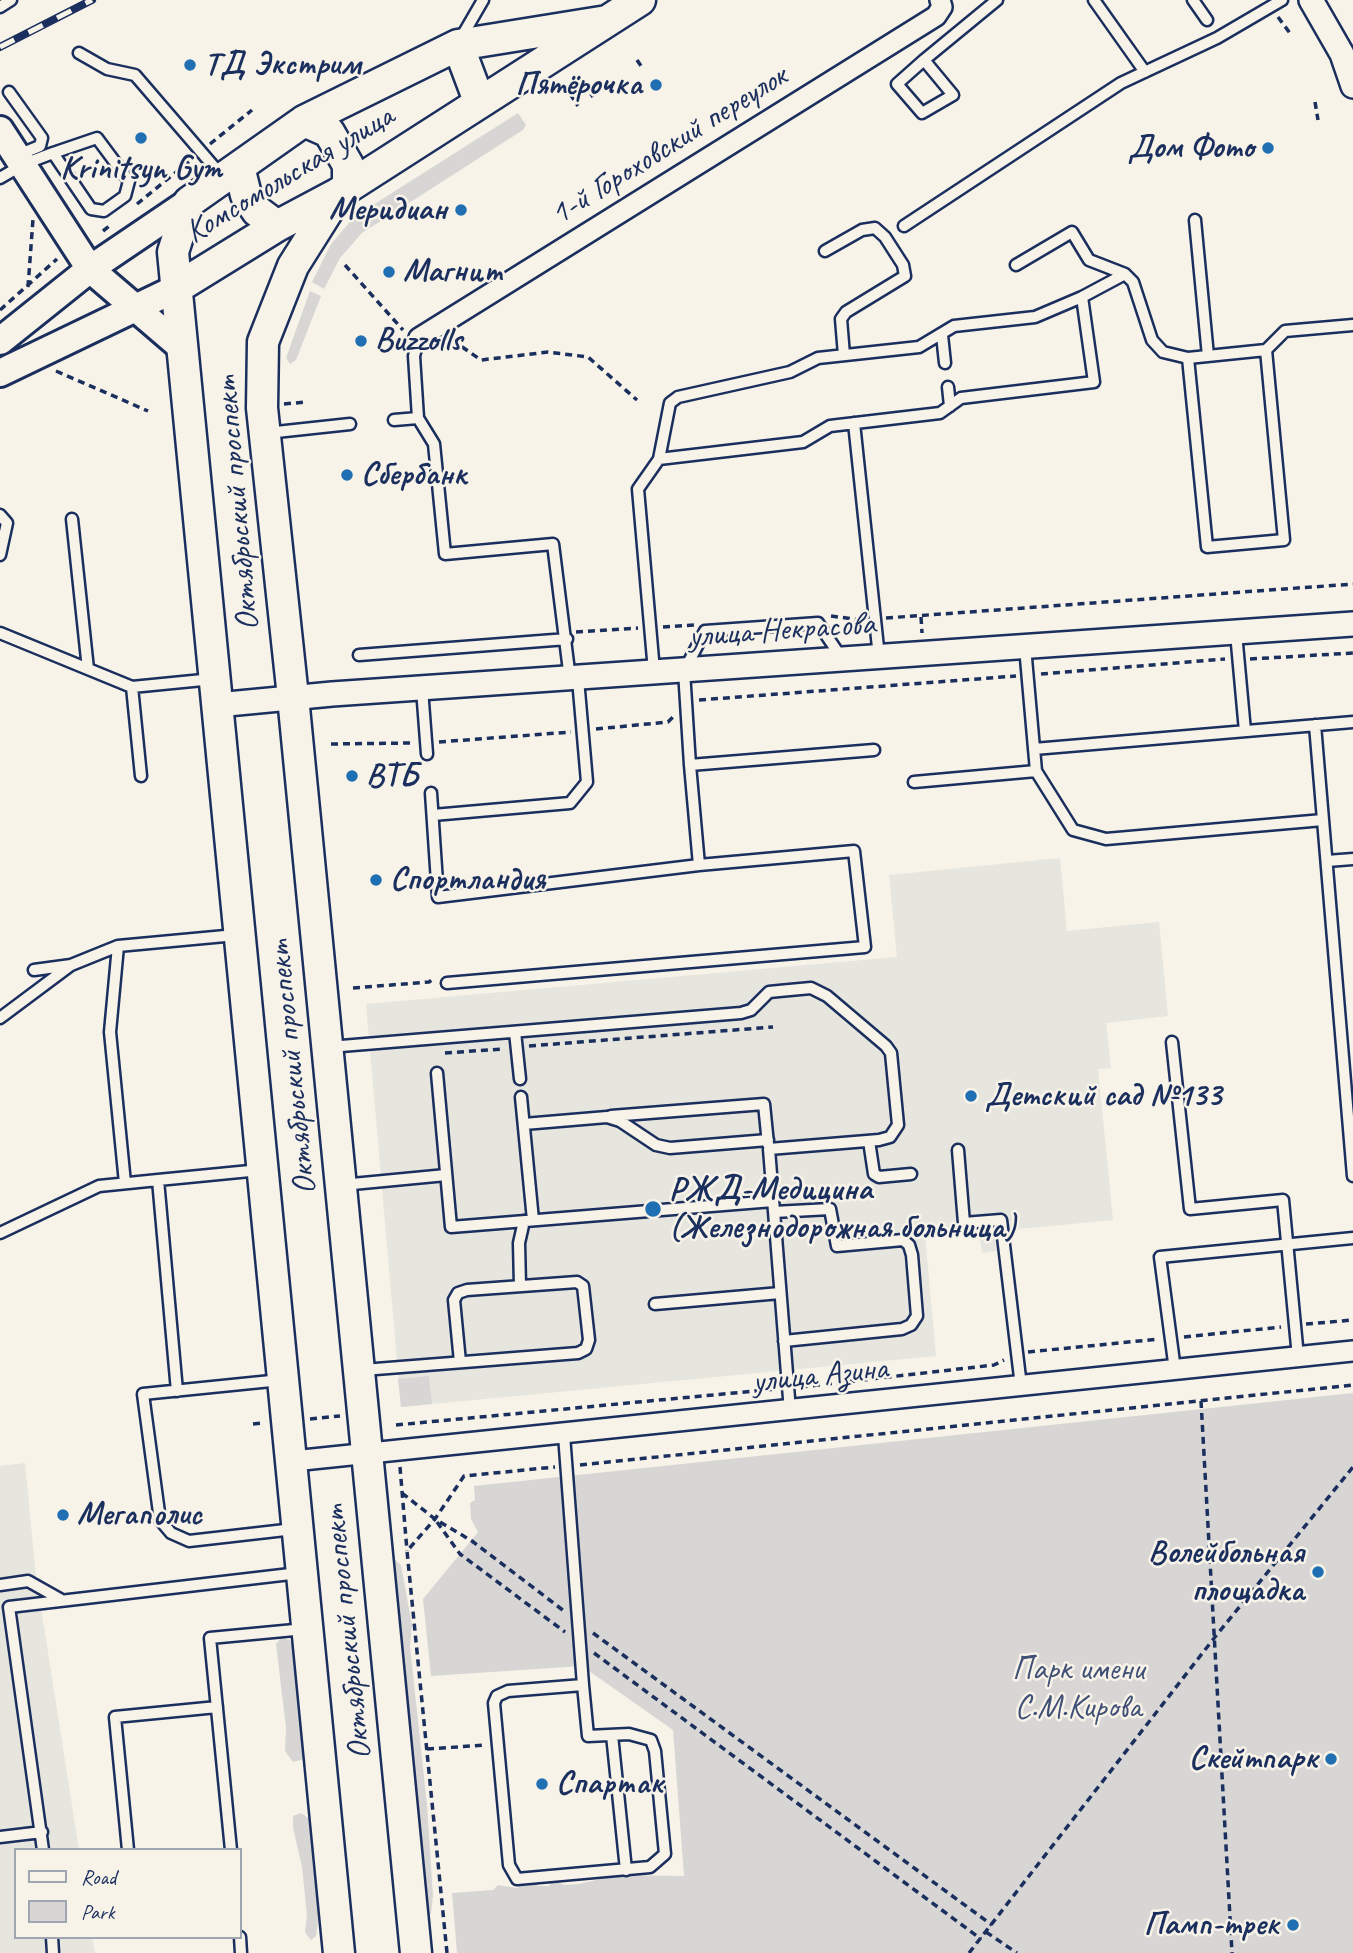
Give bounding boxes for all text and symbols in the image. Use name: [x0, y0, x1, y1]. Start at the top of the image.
place label: ТД Экстрим: [204, 45, 361, 85]
marker: ТД Экстрим: [182, 57, 198, 73]
street label: 1-й Гороховский переулок: [543, 57, 795, 235]
place label: Пятёрочка: [516, 65, 642, 105]
marker: Пятёрочка: [648, 77, 664, 93]
street label: Комсомольская улица: [179, 97, 401, 253]
place label: Дом Фото: [1128, 128, 1254, 168]
marker: Krinitsyn Gym: [133, 130, 149, 146]
marker: Дом Фото: [1260, 140, 1276, 156]
place label: Krinitsyn Gym: [60, 149, 222, 189]
place label: Меридиан: [329, 190, 447, 230]
marker: Меридиан: [453, 202, 469, 218]
place label: Магнит: [403, 252, 503, 292]
marker: Магнит: [381, 264, 397, 280]
place label: Buzzolls: [375, 321, 461, 361]
marker: Buzzolls: [353, 333, 369, 349]
street label: Октябрьский проспект: [207, 374, 269, 632]
place label: Сбербанк: [361, 455, 466, 495]
marker: Сбербанк: [339, 467, 355, 483]
street label: улица Некрасова: [687, 605, 877, 657]
place label: ВТБ: [366, 756, 419, 796]
marker: ВТБ: [344, 768, 360, 784]
place label: Спортландия: [390, 860, 545, 900]
marker: Спортландия: [368, 872, 384, 888]
street label: Октябрьский проспект: [260, 938, 326, 1196]
place label: Детский сад №133: [985, 1076, 1221, 1116]
marker: Детский сад №133: [963, 1088, 979, 1104]
place label: РЖД-Медицина (Железнодорожная больница): [669, 1170, 1015, 1248]
marker: РЖД-Медицина (Железнодорожная больница): [643, 1199, 663, 1219]
street label: улица Азина: [750, 1349, 890, 1403]
place label: Мегаполис: [77, 1495, 201, 1535]
street label: Октябрьский проспект: [315, 1503, 381, 1761]
marker: Мегаполис: [55, 1507, 71, 1523]
place label: Волейбольная площадка: [1148, 1533, 1304, 1611]
marker: Волейбольная площадка: [1310, 1564, 1326, 1580]
park label: Парк имени С.М.Кирова: [1012, 1650, 1144, 1728]
place label: Скейтпарк: [1189, 1739, 1317, 1779]
marker: Скейтпарк: [1323, 1751, 1339, 1767]
place label: Спартак: [556, 1764, 662, 1804]
marker: Спартак: [534, 1776, 550, 1792]
legend: [14, 1848, 242, 1939]
text: Road: [81, 1864, 116, 1890]
text: Park: [81, 1899, 114, 1925]
place label: Памп-трек: [1144, 1905, 1279, 1945]
marker: Памп-трек: [1285, 1917, 1301, 1933]

